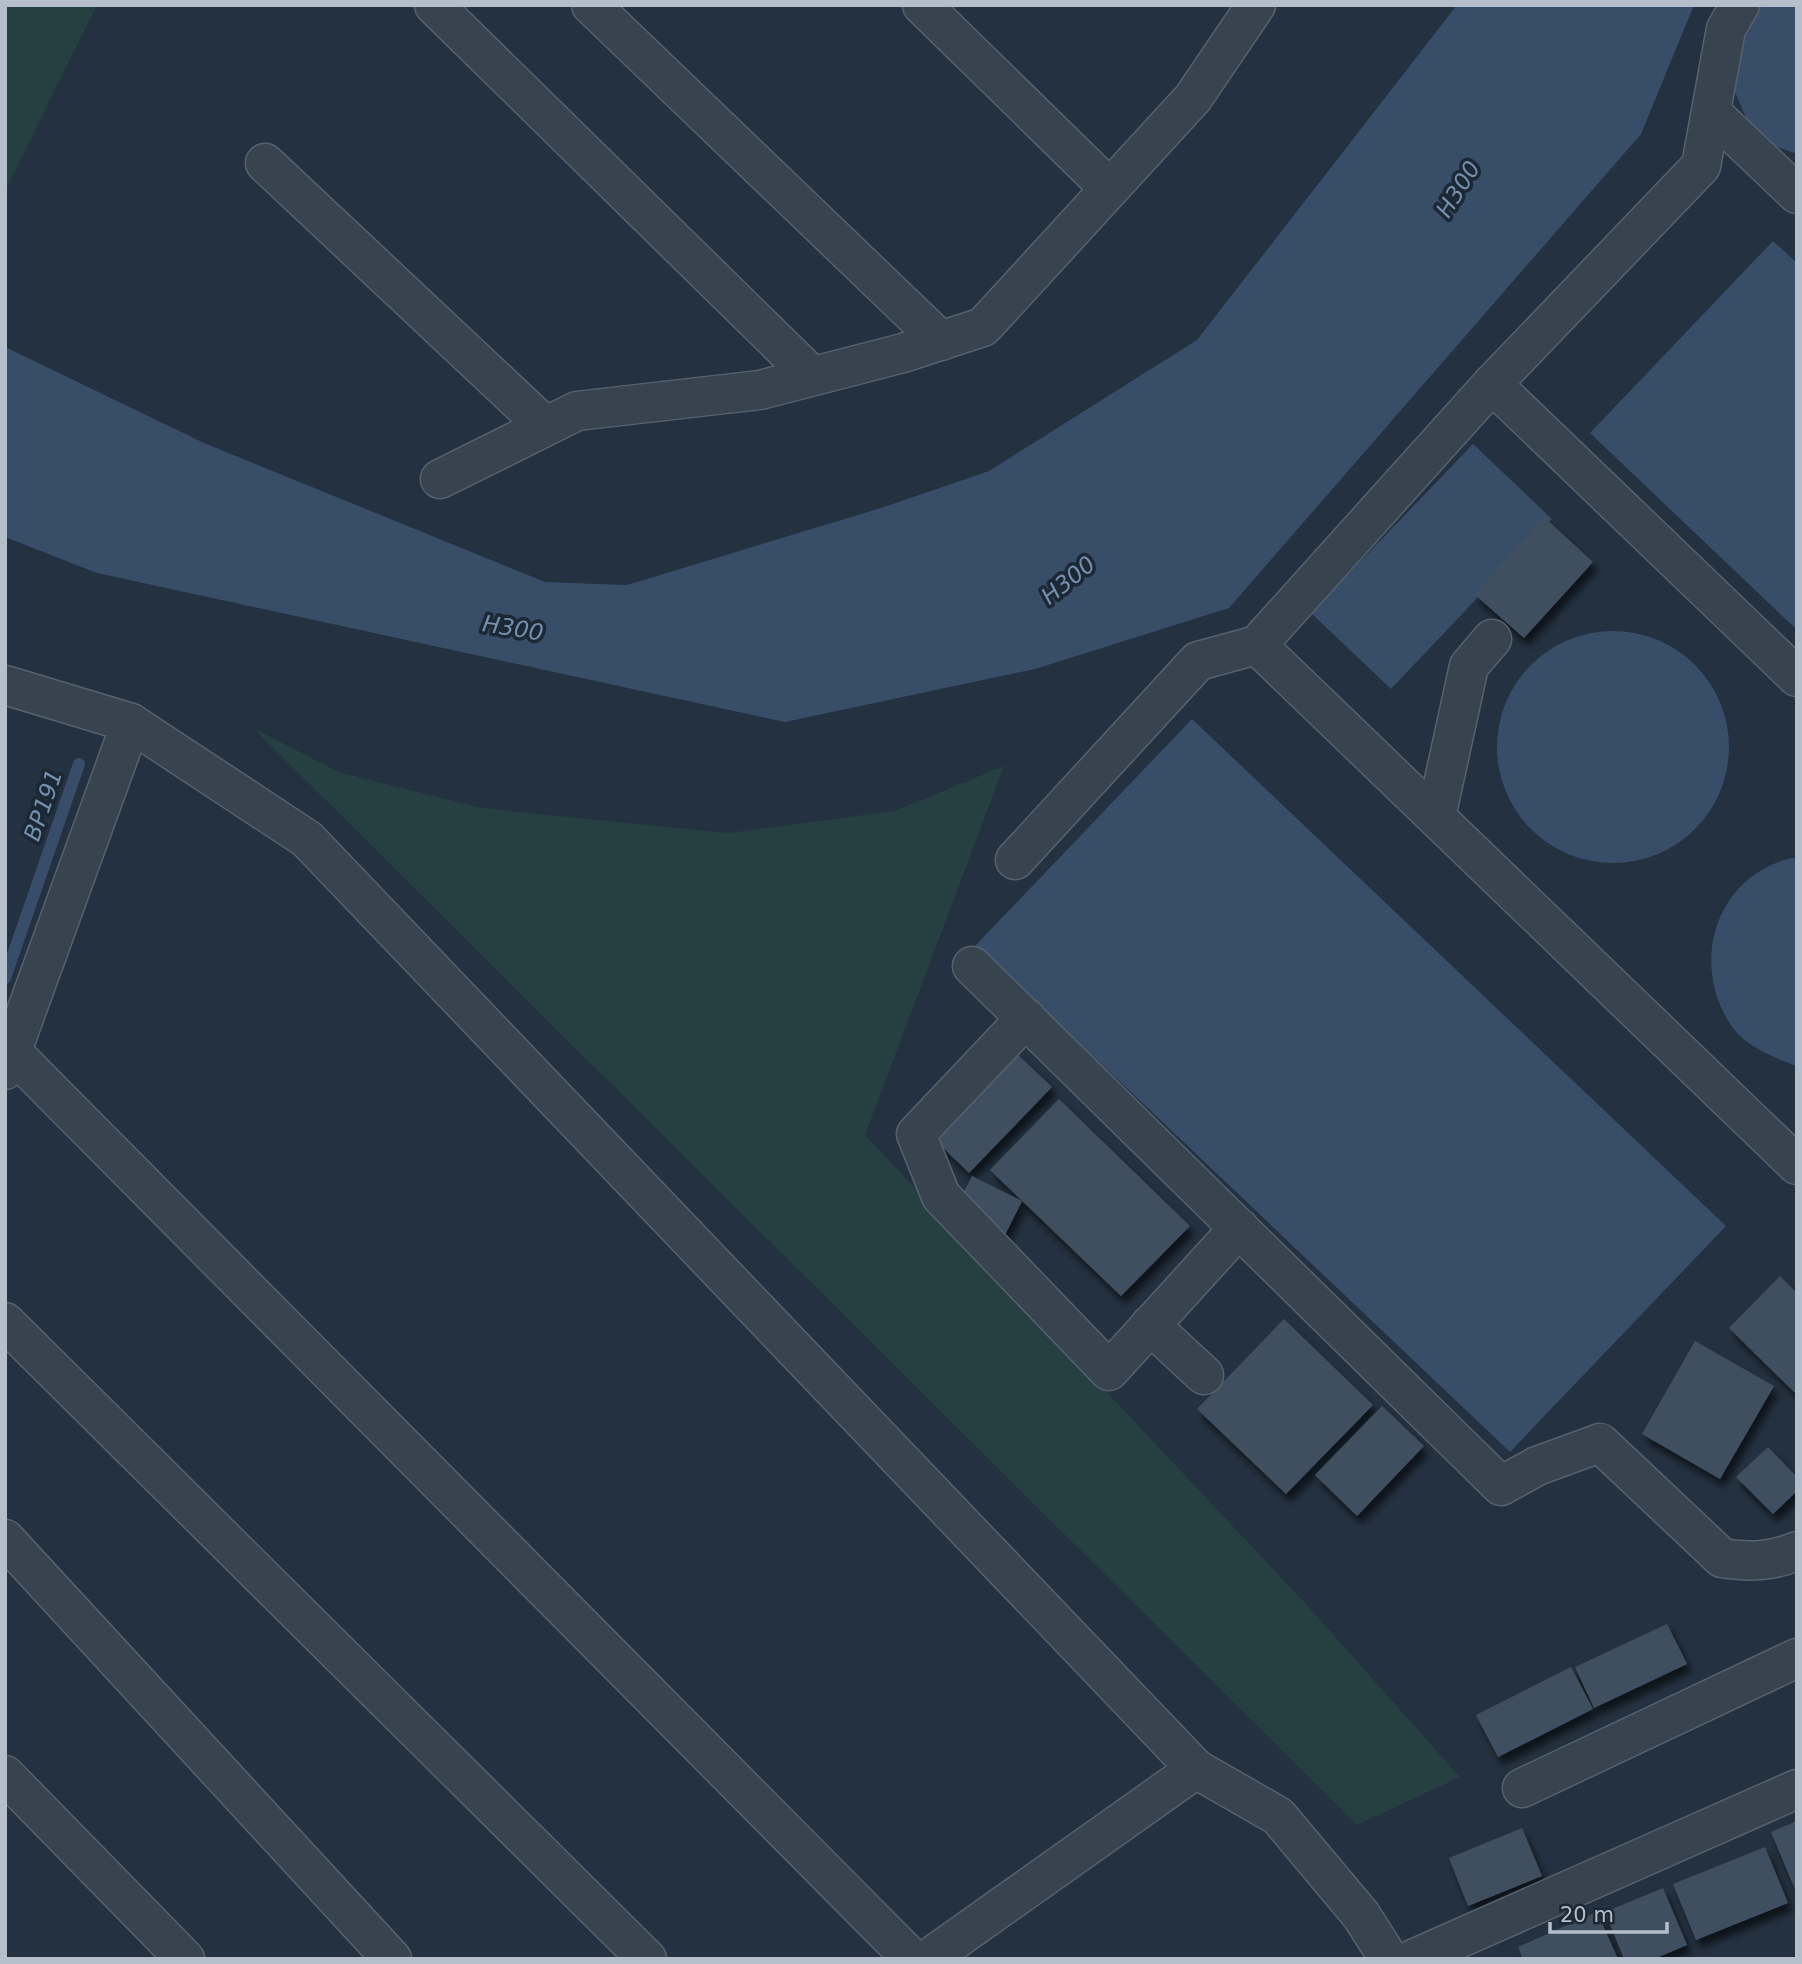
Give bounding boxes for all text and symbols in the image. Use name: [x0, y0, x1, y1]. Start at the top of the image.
water label: H300: [1431, 156, 1485, 222]
water label: H300: [1036, 551, 1100, 609]
water label: H300: [481, 610, 545, 646]
water label: BP191: [19, 766, 67, 844]
scale bar: [1550, 1890, 1667, 1934]
text: 20 m: [1560, 1903, 1614, 1927]

